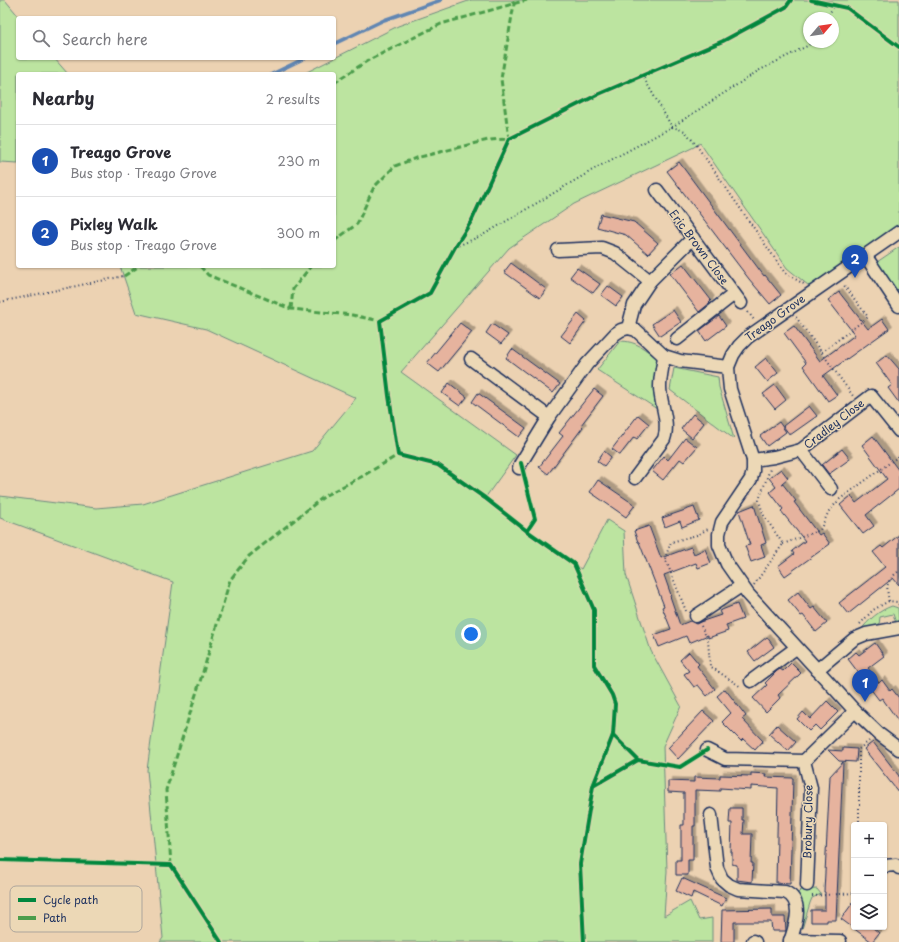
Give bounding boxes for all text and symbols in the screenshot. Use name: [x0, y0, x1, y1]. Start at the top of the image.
north arrow: [803, 12, 839, 48]
search box: [16, 16, 336, 60]
icon: search: [30, 27, 52, 49]
text: Search here: [62, 27, 148, 50]
text: Nearby: [32, 85, 94, 111]
text: 2 results: [266, 89, 320, 108]
text: Treago Grove: [70, 140, 171, 163]
text: 1: [42, 151, 48, 170]
text: 230 m: [278, 151, 320, 170]
text: Bus stop · Treago Grove: [70, 163, 217, 182]
street label: Eric Brown Close: [666, 206, 734, 288]
text: Pixley Walk: [70, 212, 158, 235]
text: 2: [40, 223, 50, 242]
text: 300 m: [276, 223, 320, 242]
text: Bus stop · Treago Grove: [70, 235, 217, 254]
pin: 2: [842, 245, 868, 278]
street label: Treago Grove: [741, 290, 808, 345]
street label: Cradley Close: [800, 394, 868, 453]
your location: [461, 624, 481, 644]
pin: 1: [852, 669, 878, 702]
street label: Brobury Close: [798, 785, 817, 859]
map controls: [851, 822, 887, 930]
button: +: [851, 822, 887, 858]
button: −: [851, 858, 887, 894]
legend: [10, 886, 142, 932]
text: Cycle path: [43, 891, 98, 908]
button: layers: [851, 894, 887, 930]
text: Path: [43, 909, 67, 926]

